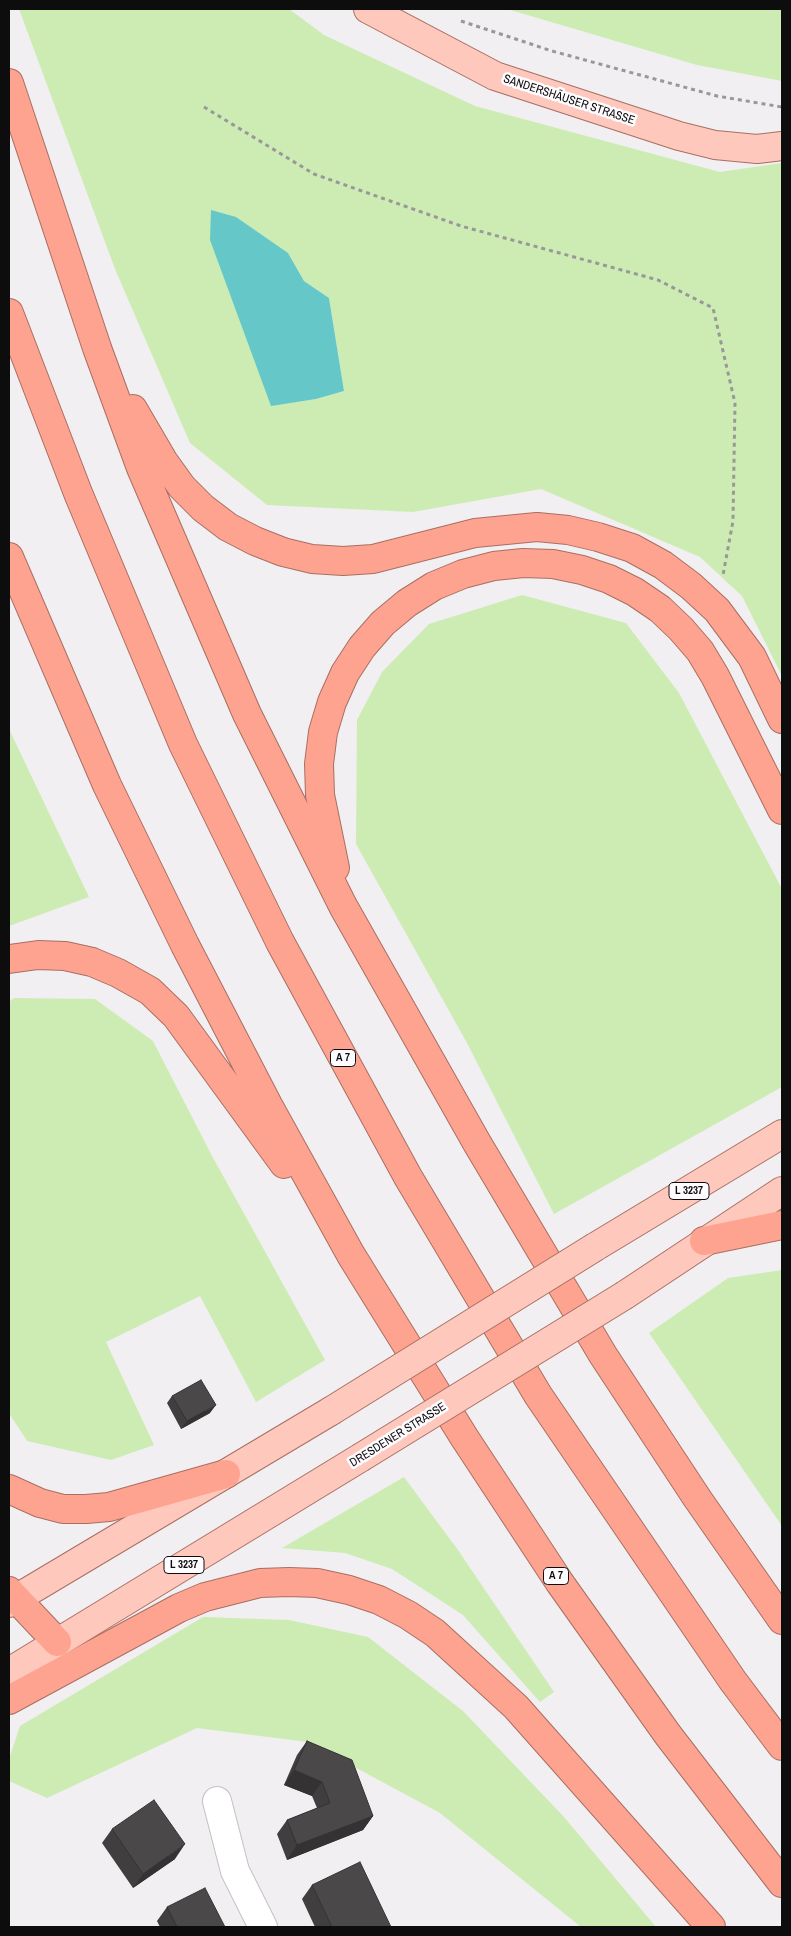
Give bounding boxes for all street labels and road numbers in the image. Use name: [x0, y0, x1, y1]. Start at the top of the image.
street label: SANDERSHÄUSER STRASSE: [502, 72, 636, 128]
road number: A 7: [330, 1050, 356, 1066]
road number: L 3237: [669, 1182, 709, 1200]
street label: DRESDENER STRASSE: [347, 1400, 449, 1470]
road number: L 3237: [164, 1556, 204, 1574]
road number: A 7: [544, 1568, 568, 1584]

